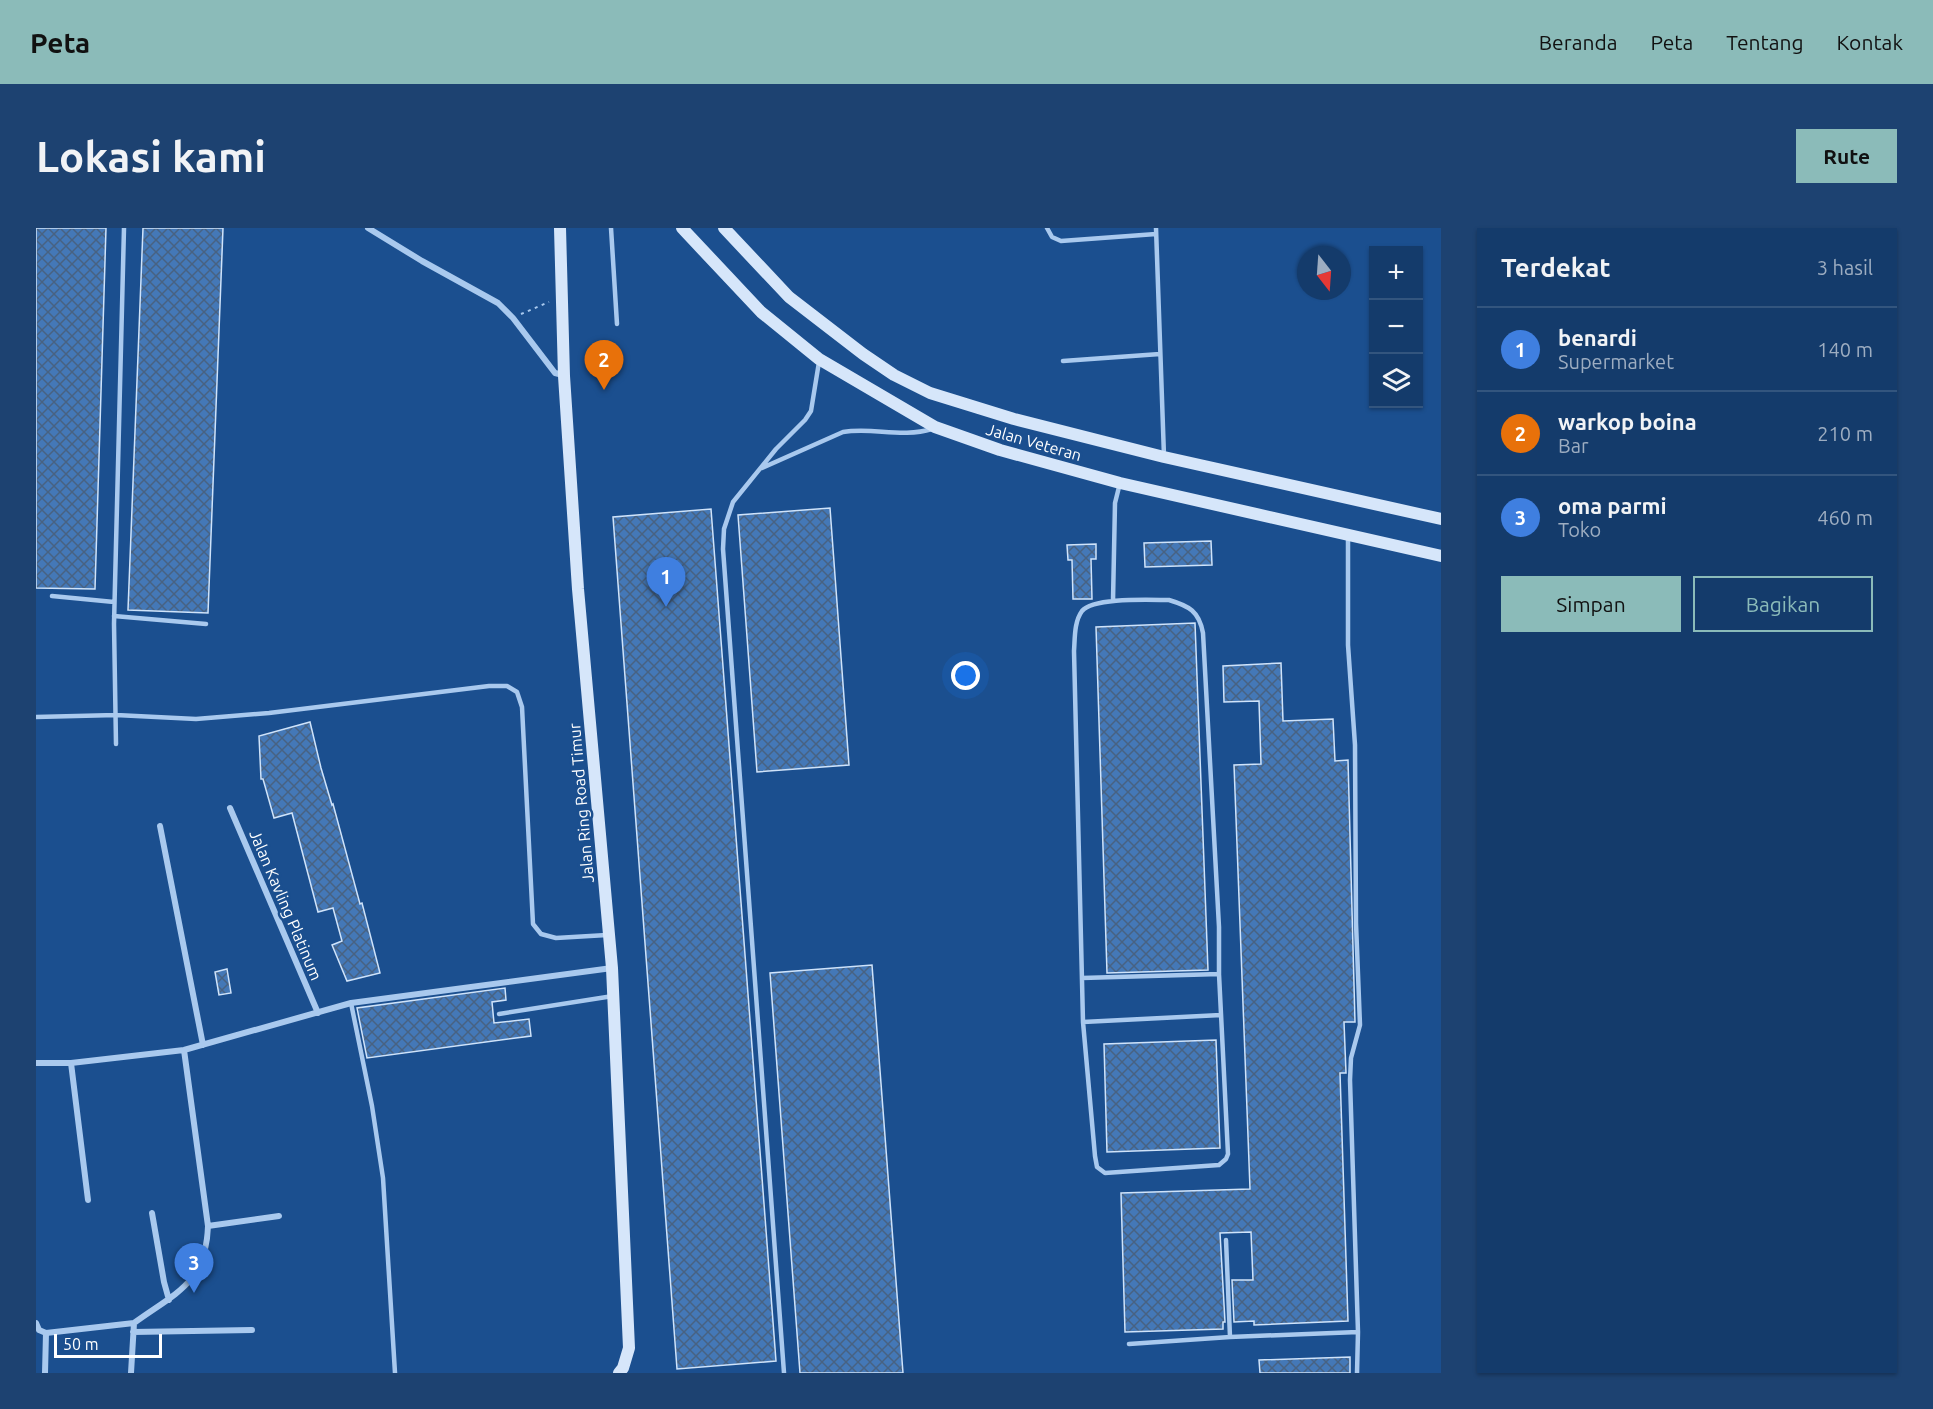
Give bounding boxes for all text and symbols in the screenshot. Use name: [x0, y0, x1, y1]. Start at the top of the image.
text: Peta: [30, 27, 90, 58]
text: Beranda: [1539, 30, 1618, 54]
text: Peta: [1651, 30, 1693, 54]
text: Tentang: [1726, 30, 1804, 54]
text: Kontak: [1837, 30, 1903, 54]
button: Rute: [1796, 129, 1897, 183]
text: Lokasi kami: [36, 133, 266, 180]
north arrow: [1297, 246, 1351, 300]
map controls: [1369, 246, 1423, 408]
button: +: [1369, 246, 1423, 300]
text: Terdekat: [1501, 253, 1611, 282]
text: 3 hasil: [1817, 256, 1873, 279]
button: −: [1369, 300, 1423, 354]
text: benardi: [1558, 325, 1637, 350]
text: 1: [1515, 338, 1526, 361]
text: 140 m: [1817, 338, 1873, 361]
pin: 2: [584, 340, 624, 390]
text: Supermarket: [1558, 350, 1674, 373]
button: layers: [1369, 354, 1423, 408]
text: warkop boina: [1558, 409, 1697, 434]
street label: Jalan Veteran: [984, 420, 1084, 464]
text: 2: [1515, 422, 1526, 445]
text: 210 m: [1817, 422, 1873, 445]
text: Bar: [1558, 434, 1589, 457]
text: oma parmi: [1558, 493, 1667, 518]
text: 3: [1515, 506, 1526, 529]
text: 460 m: [1817, 506, 1873, 529]
text: Toko: [1558, 518, 1601, 541]
pin: 1: [646, 558, 686, 607]
button: Simpan: [1501, 576, 1681, 632]
button: Bagikan: [1693, 576, 1873, 632]
your location: [951, 661, 980, 690]
street label: Jalan Ring Road Timur: [565, 723, 597, 883]
street label: Jalan Kavling Platinum: [246, 827, 326, 983]
pin: 3: [174, 1244, 214, 1293]
scale bar: [54, 1331, 162, 1358]
text: 50 m: [63, 1335, 99, 1353]

